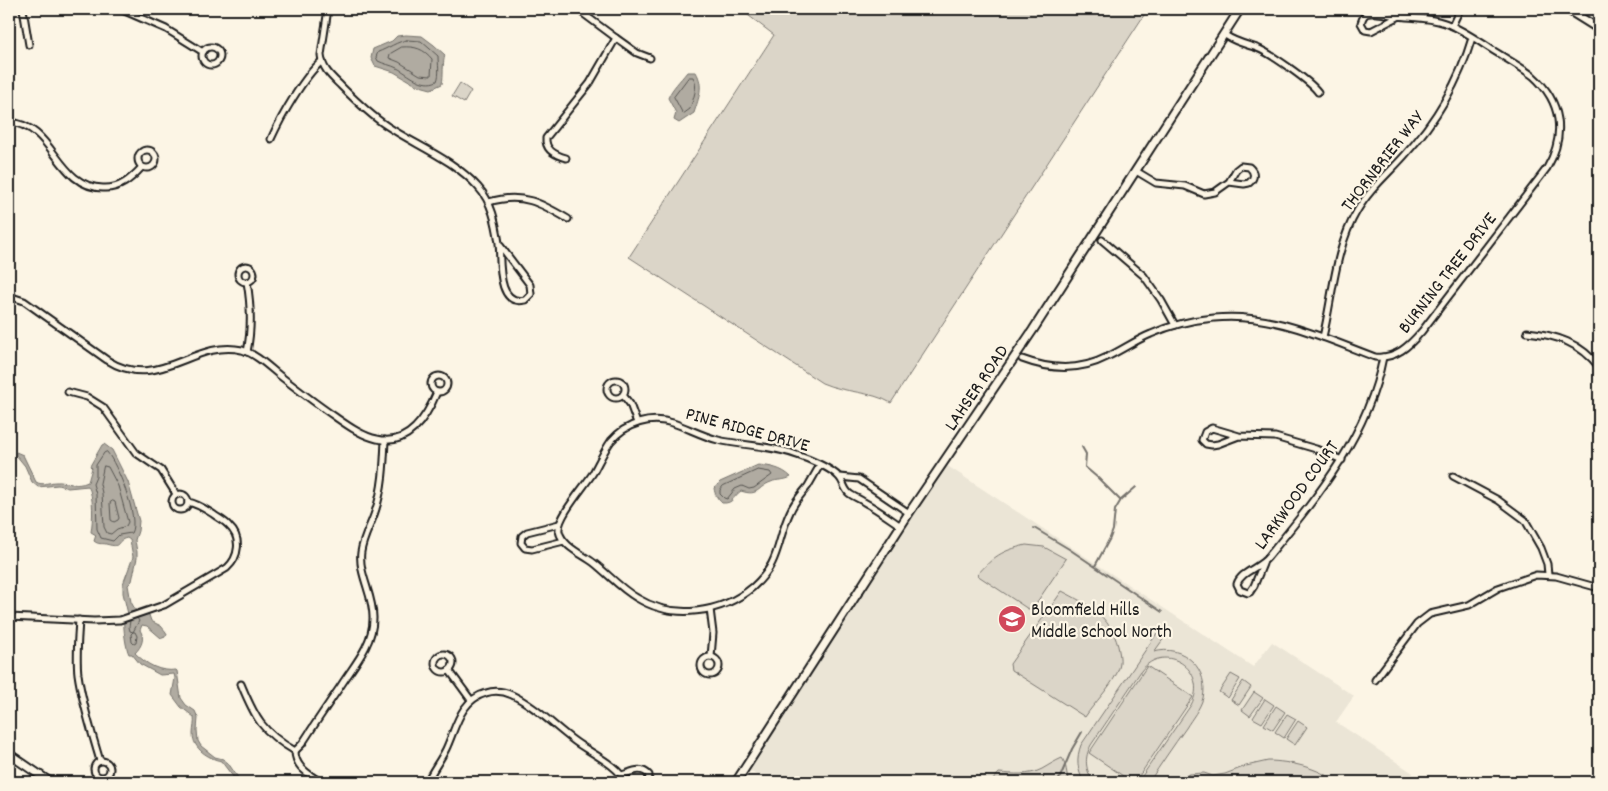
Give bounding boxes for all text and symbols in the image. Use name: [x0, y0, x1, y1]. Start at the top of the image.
street label: THORNBRIER WAY: [1336, 105, 1432, 218]
street label: BURNING TREE DRIVE: [1393, 208, 1505, 340]
street label: LAHSER ROAD: [939, 340, 1017, 437]
street label: PINE RIDGE DRIVE: [682, 402, 812, 461]
street label: LARKWOOD COURT: [1249, 435, 1347, 556]
place label: Bloomfield Hills Middle School North: [1031, 598, 1172, 647]
school or university icon: Bloomfield Hills Middle School North: [997, 604, 1027, 634]

